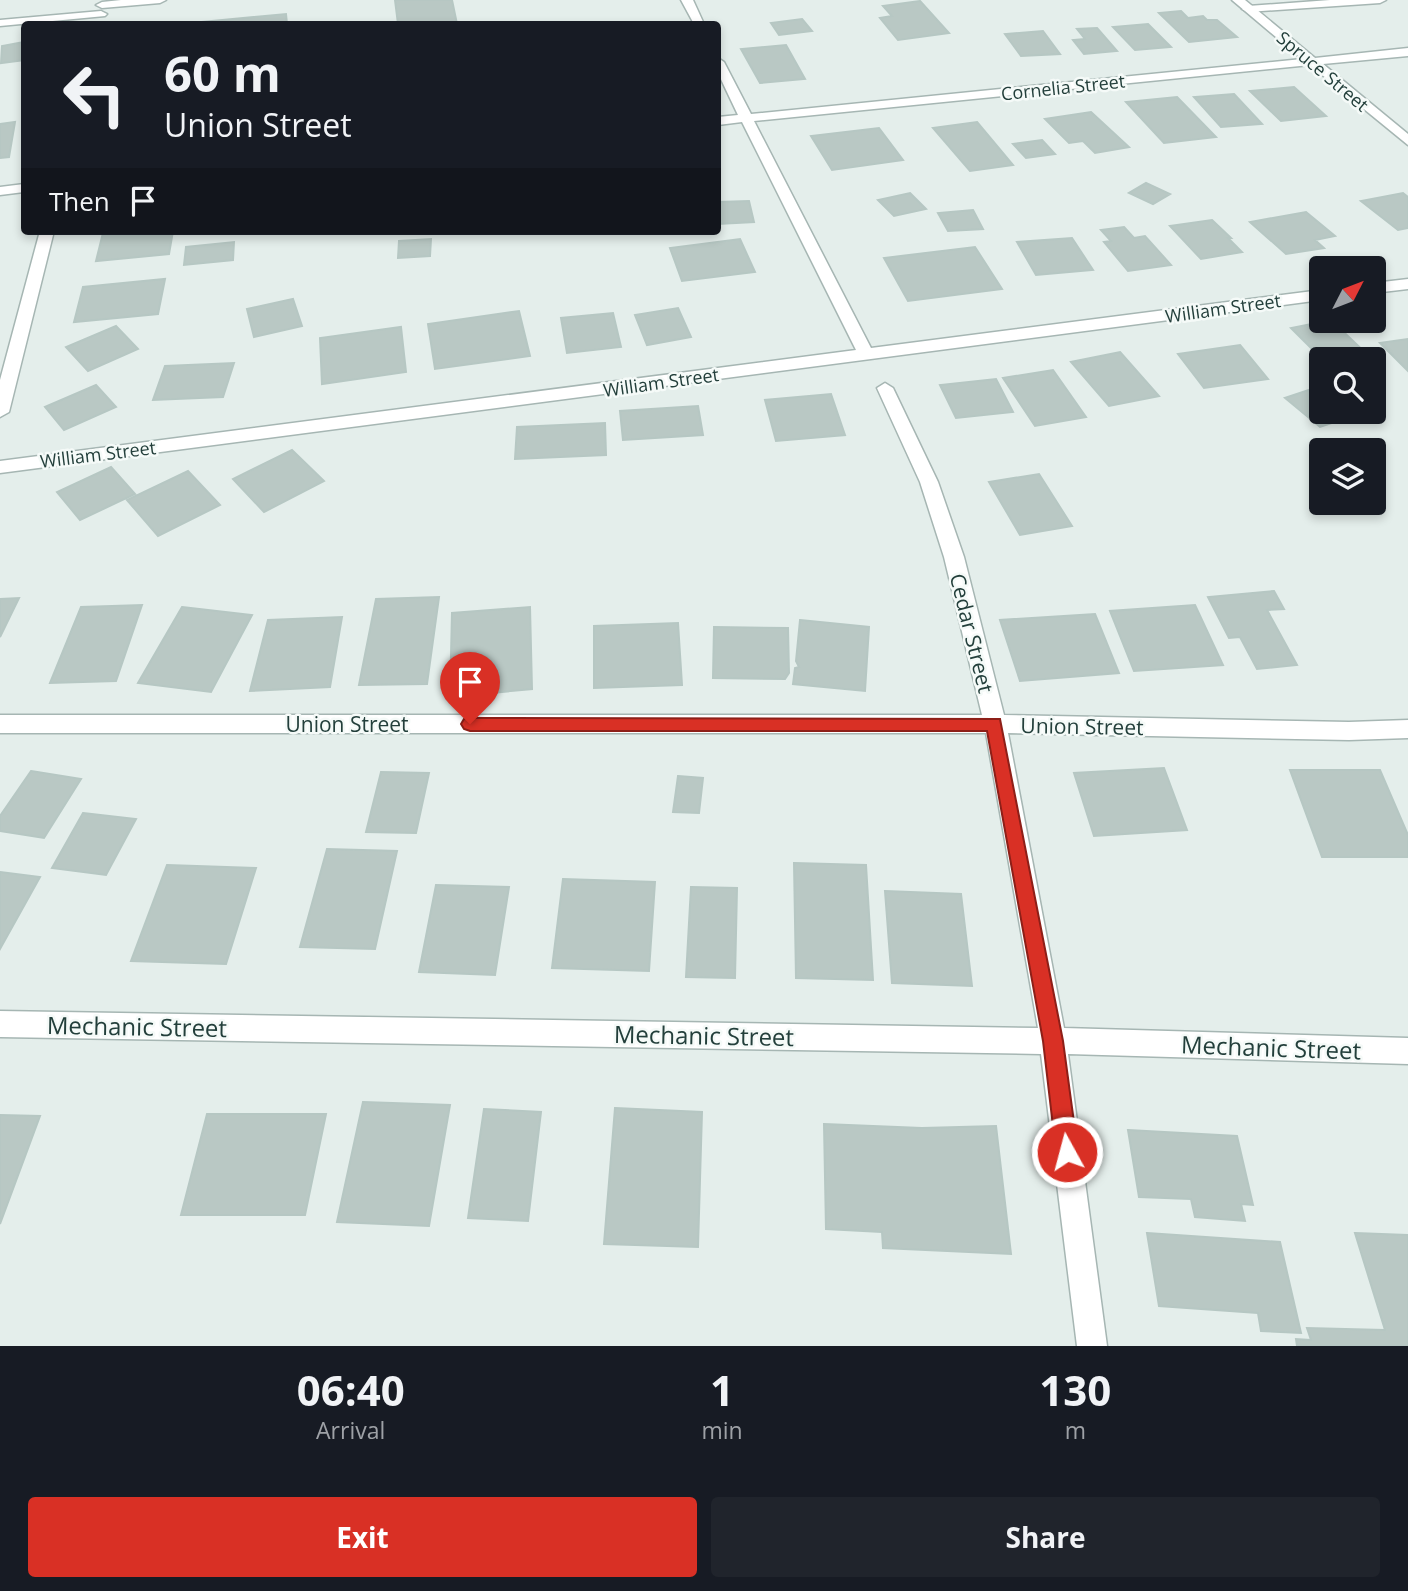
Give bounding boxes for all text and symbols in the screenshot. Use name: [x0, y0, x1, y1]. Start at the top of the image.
street label: Spruce Street: [1272, 26, 1374, 116]
text: 60 m: [164, 40, 281, 106]
icon: left: [49, 49, 140, 140]
street label: Cornelia Street: [1000, 69, 1126, 105]
text: Union Street: [164, 103, 352, 146]
icon: arrive: [124, 182, 162, 220]
text: Then: [49, 183, 110, 219]
north arrow: [1309, 256, 1386, 332]
map controls: [1309, 256, 1386, 515]
street label: William Street: [1164, 288, 1282, 328]
button: search: [1309, 347, 1386, 424]
street label: William Street: [602, 362, 720, 402]
street label: William Street: [39, 435, 157, 473]
button: layers: [1309, 438, 1386, 515]
street label: Cedar Street: [944, 570, 1000, 696]
pin: [440, 652, 500, 724]
icon: arrive: [451, 663, 489, 701]
street label: Union Street: [285, 710, 409, 738]
street label: Union Street: [1020, 711, 1144, 741]
street label: Mechanic Street: [47, 1008, 227, 1044]
street label: Mechanic Street: [614, 1017, 794, 1053]
street label: Mechanic Street: [1180, 1027, 1362, 1067]
position arrow: [1030, 1115, 1104, 1189]
text: 06:40: [297, 1361, 405, 1418]
text: 1: [710, 1361, 734, 1418]
text: 130: [1039, 1361, 1111, 1418]
text: Arrival: [316, 1414, 385, 1446]
text: min: [701, 1414, 743, 1446]
text: m: [1065, 1414, 1086, 1446]
button: Exit: [28, 1497, 697, 1577]
button: Share: [711, 1497, 1380, 1577]

